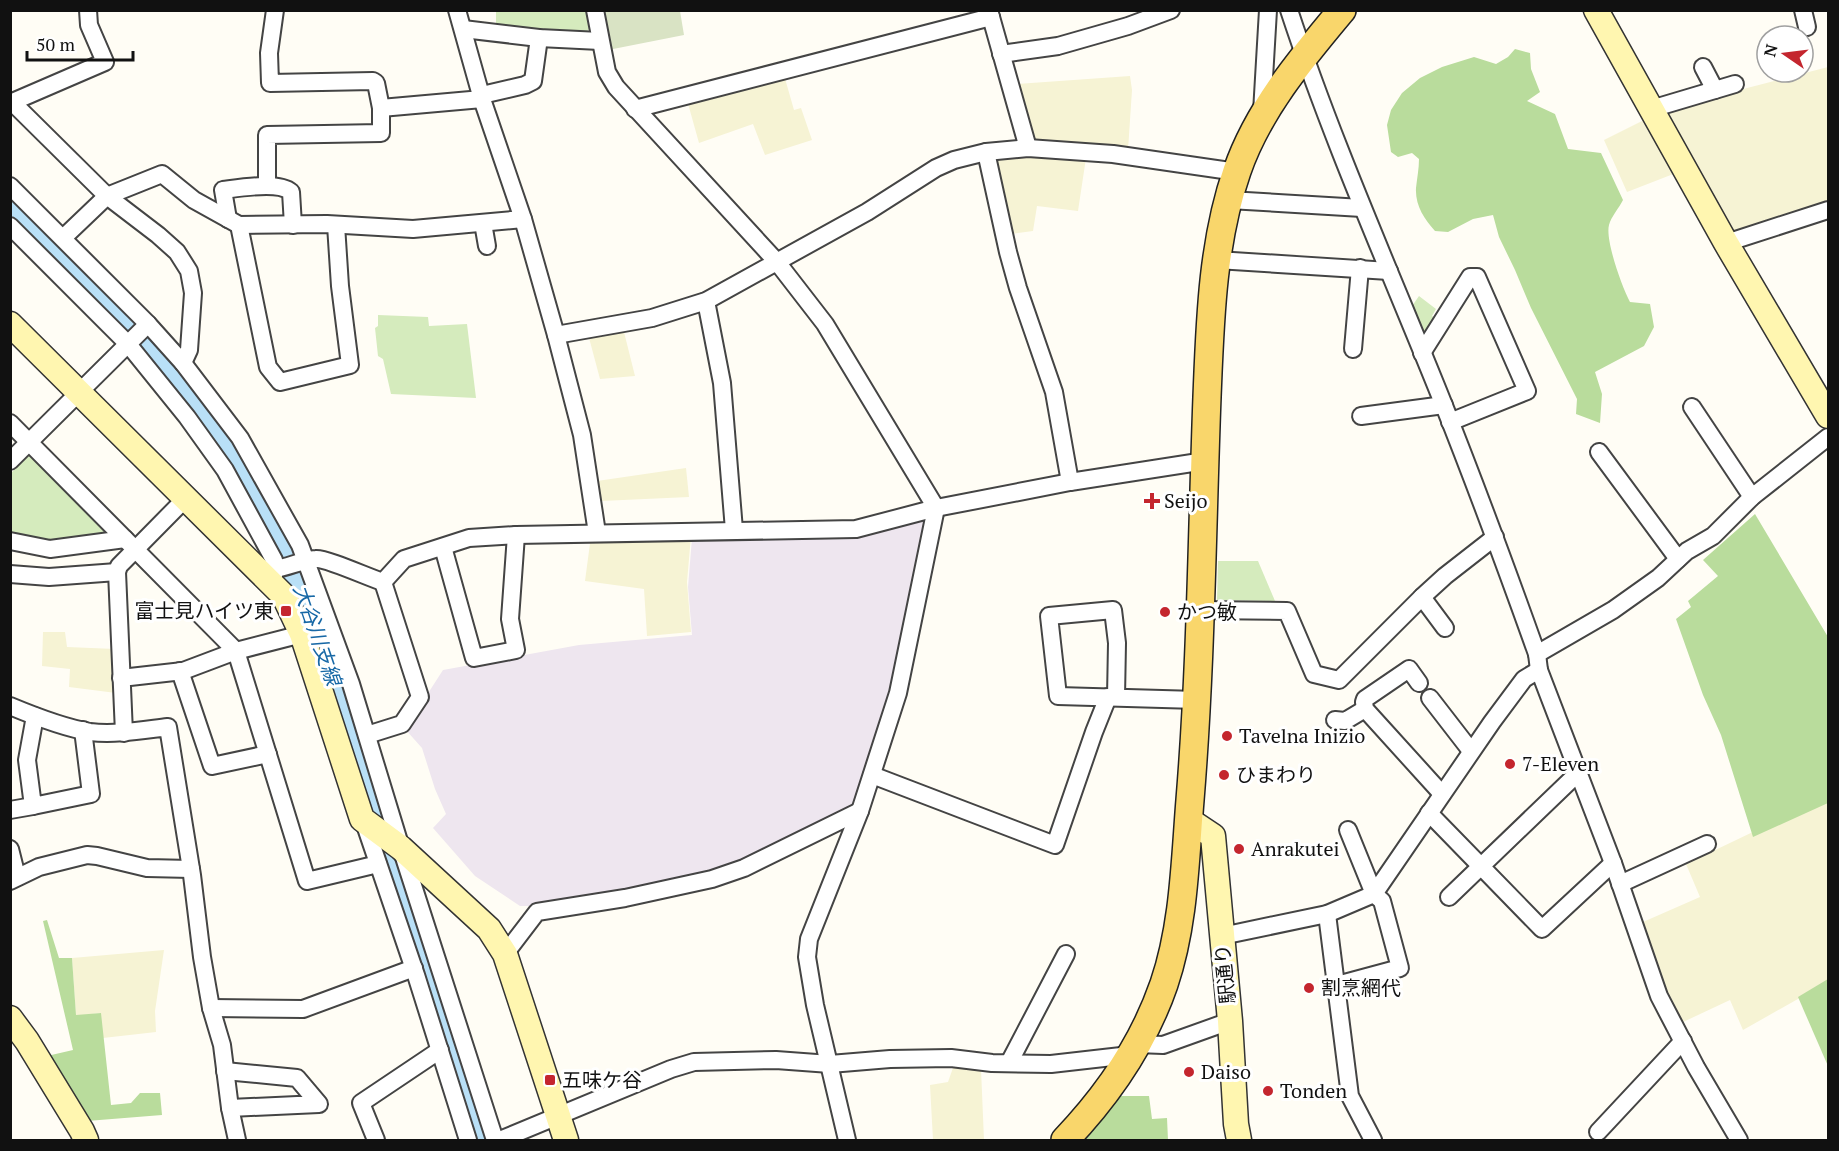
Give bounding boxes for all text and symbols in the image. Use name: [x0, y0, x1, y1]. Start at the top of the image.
scale bar: [27, 24, 134, 62]
north arrow: [1755, 24, 1815, 84]
text: 50 m: [36, 32, 76, 56]
text: N: [1758, 42, 1783, 59]
place label: Seijo: [1164, 487, 1208, 514]
marker: Seijo: [1145, 494, 1159, 508]
water label: 大谷川支線: [288, 580, 349, 692]
place label: 富士見ハイツ東: [134, 597, 274, 624]
place label: かつ敏: [1177, 598, 1237, 625]
marker: 富士見ハイツ東: [279, 604, 293, 618]
marker: かつ敏: [1158, 605, 1172, 619]
place label: Tavelna Inizio: [1239, 722, 1365, 749]
marker: Tavelna Inizio: [1220, 729, 1234, 743]
place label: 7-Eleven: [1522, 750, 1599, 777]
marker: 7-Eleven: [1503, 757, 1517, 771]
place label: ひまわり: [1236, 761, 1316, 788]
marker: ひまわり: [1217, 768, 1231, 782]
place label: Anrakutei: [1251, 835, 1340, 862]
marker: Anrakutei: [1232, 842, 1246, 856]
street label: 駅通り: [1208, 943, 1241, 1005]
place label: 割烹網代: [1321, 974, 1401, 1001]
marker: 割烹網代: [1302, 981, 1316, 995]
place label: Daiso: [1201, 1058, 1251, 1085]
marker: Daiso: [1182, 1065, 1196, 1079]
place label: 五味ケ谷: [562, 1066, 642, 1093]
marker: 五味ケ谷: [543, 1073, 557, 1087]
place label: Tonden: [1280, 1077, 1347, 1104]
marker: Tonden: [1261, 1084, 1275, 1098]

